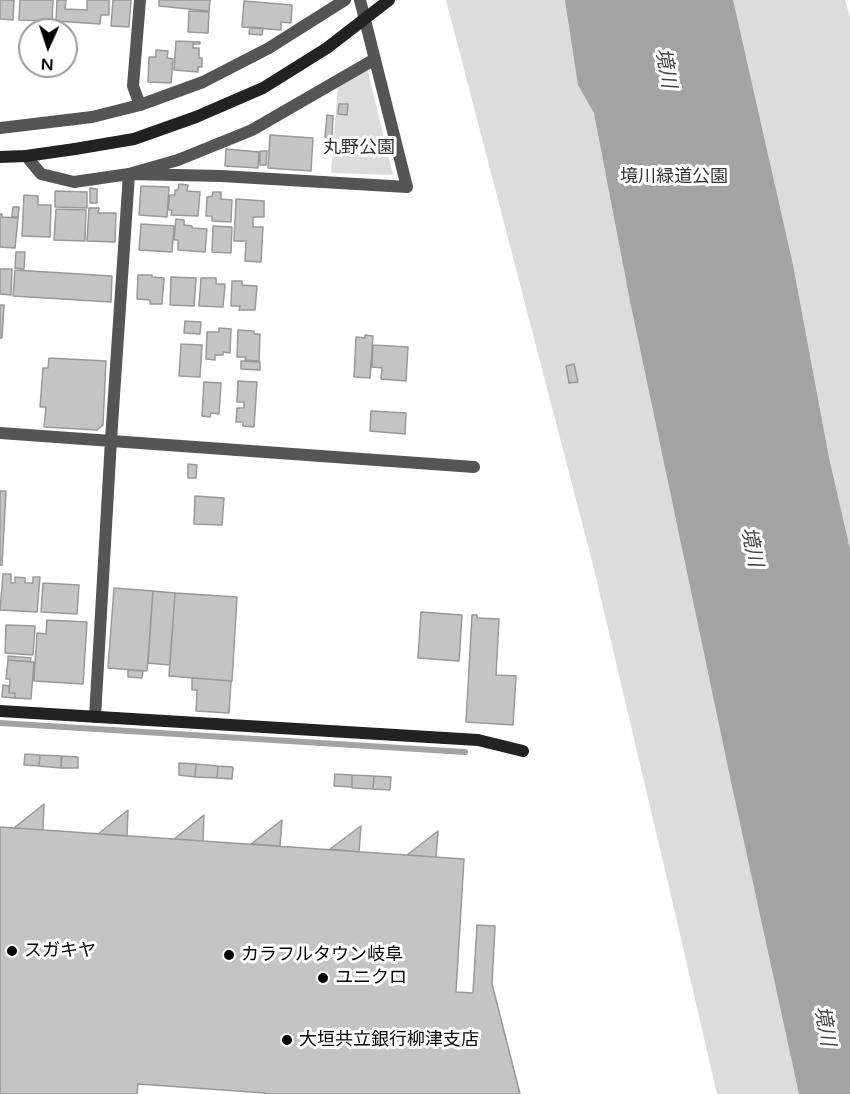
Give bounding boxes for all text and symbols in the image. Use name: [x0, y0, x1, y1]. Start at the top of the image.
north arrow: [18, 18, 78, 78]
water label: 境川: [650, 46, 680, 90]
text: N: [40, 54, 54, 74]
park label: 丸野公園: [323, 137, 395, 159]
park label: 境川緑道公園: [620, 166, 728, 188]
water label: 境川: [735, 525, 767, 569]
place label: スガキヤ: [24, 940, 96, 962]
marker: スガキヤ: [5, 944, 19, 958]
place label: カラフルタウン岐阜: [241, 944, 403, 966]
marker: カラフルタウン岐阜: [222, 948, 236, 962]
place label: ユニクロ: [335, 967, 407, 989]
marker: ユニクロ: [316, 971, 330, 985]
water label: 境川: [809, 1004, 839, 1048]
place label: 大垣共立銀行柳津支店: [299, 1029, 479, 1051]
marker: 大垣共立銀行柳津支店: [280, 1033, 294, 1047]

